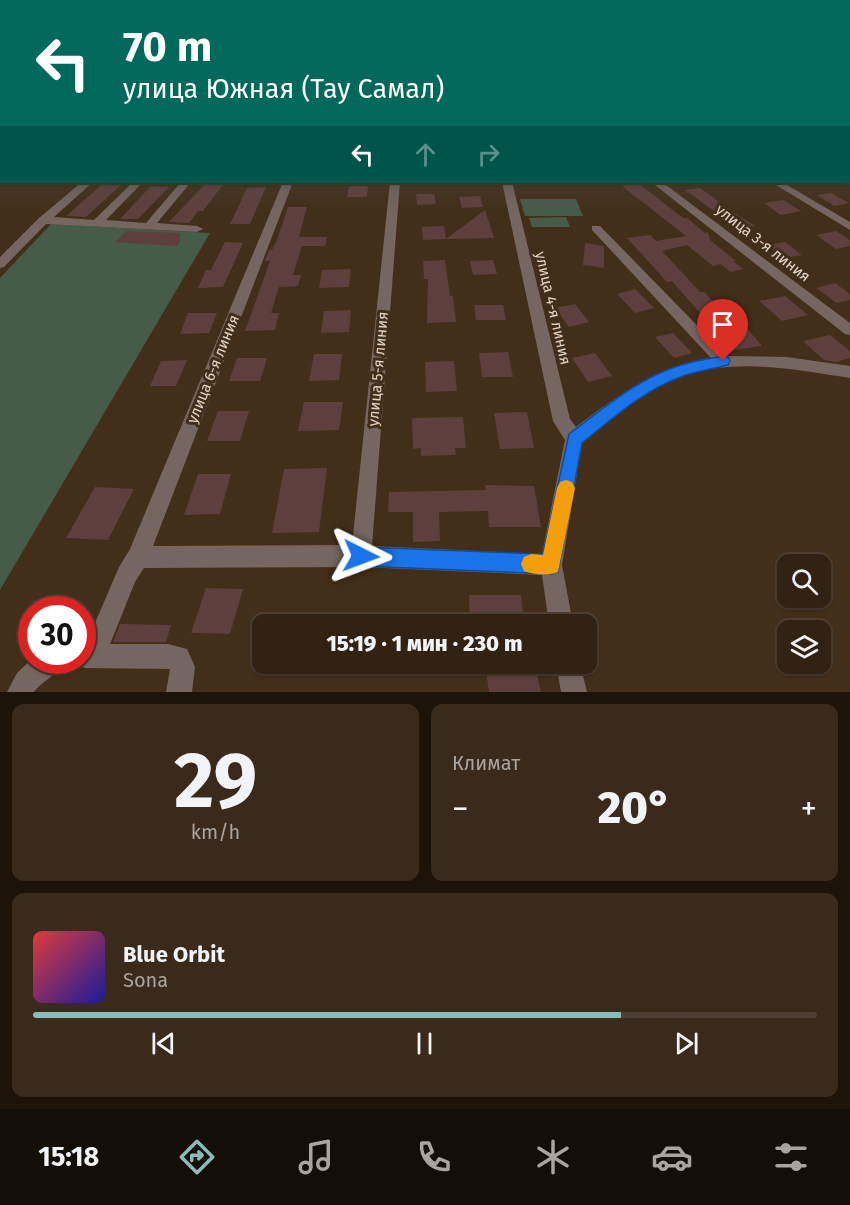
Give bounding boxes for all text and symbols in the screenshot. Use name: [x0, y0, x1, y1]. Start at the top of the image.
text: 70 m: [123, 22, 212, 72]
icon: left: [24, 24, 102, 102]
text: улица Южная (Тау Самал): [123, 73, 444, 105]
icon: left: [346, 138, 379, 171]
icon: ahead: [409, 138, 442, 171]
icon: right: [472, 138, 505, 171]
street label: улица 3-я линия: [712, 200, 814, 286]
street label: улица 4-я линия: [531, 250, 575, 366]
pin: [697, 299, 748, 361]
icon: arrive: [706, 308, 739, 341]
street label: улица 5-я линия: [364, 311, 392, 427]
street label: улица 6-я линия: [183, 312, 243, 426]
position arrow: [329, 524, 393, 588]
map controls: [777, 554, 831, 674]
button: search: [777, 554, 831, 608]
speed limit sign: 30: [18, 596, 96, 674]
button: layers: [777, 620, 831, 674]
text: 15:19 · 1 мин · 230 m: [326, 630, 523, 657]
text: 29: [174, 734, 257, 828]
text: Климат: [452, 751, 520, 775]
text: 20°: [598, 781, 671, 835]
text: −: [452, 789, 469, 829]
text: +: [801, 789, 817, 829]
text: km/h: [191, 820, 240, 844]
text: Blue Orbit: [123, 941, 225, 968]
text: Sona: [123, 968, 168, 992]
icon: previous: [147, 1027, 180, 1060]
icon: pause: [408, 1027, 441, 1060]
icon: next: [670, 1027, 703, 1060]
icon: directions: [176, 1136, 218, 1178]
icon: music: [295, 1136, 337, 1178]
icon: phone: [413, 1136, 455, 1178]
icon: climate: [532, 1136, 574, 1178]
icon: car: [651, 1136, 693, 1178]
icon: filters: [770, 1136, 812, 1178]
text: 15:18: [38, 1141, 99, 1173]

